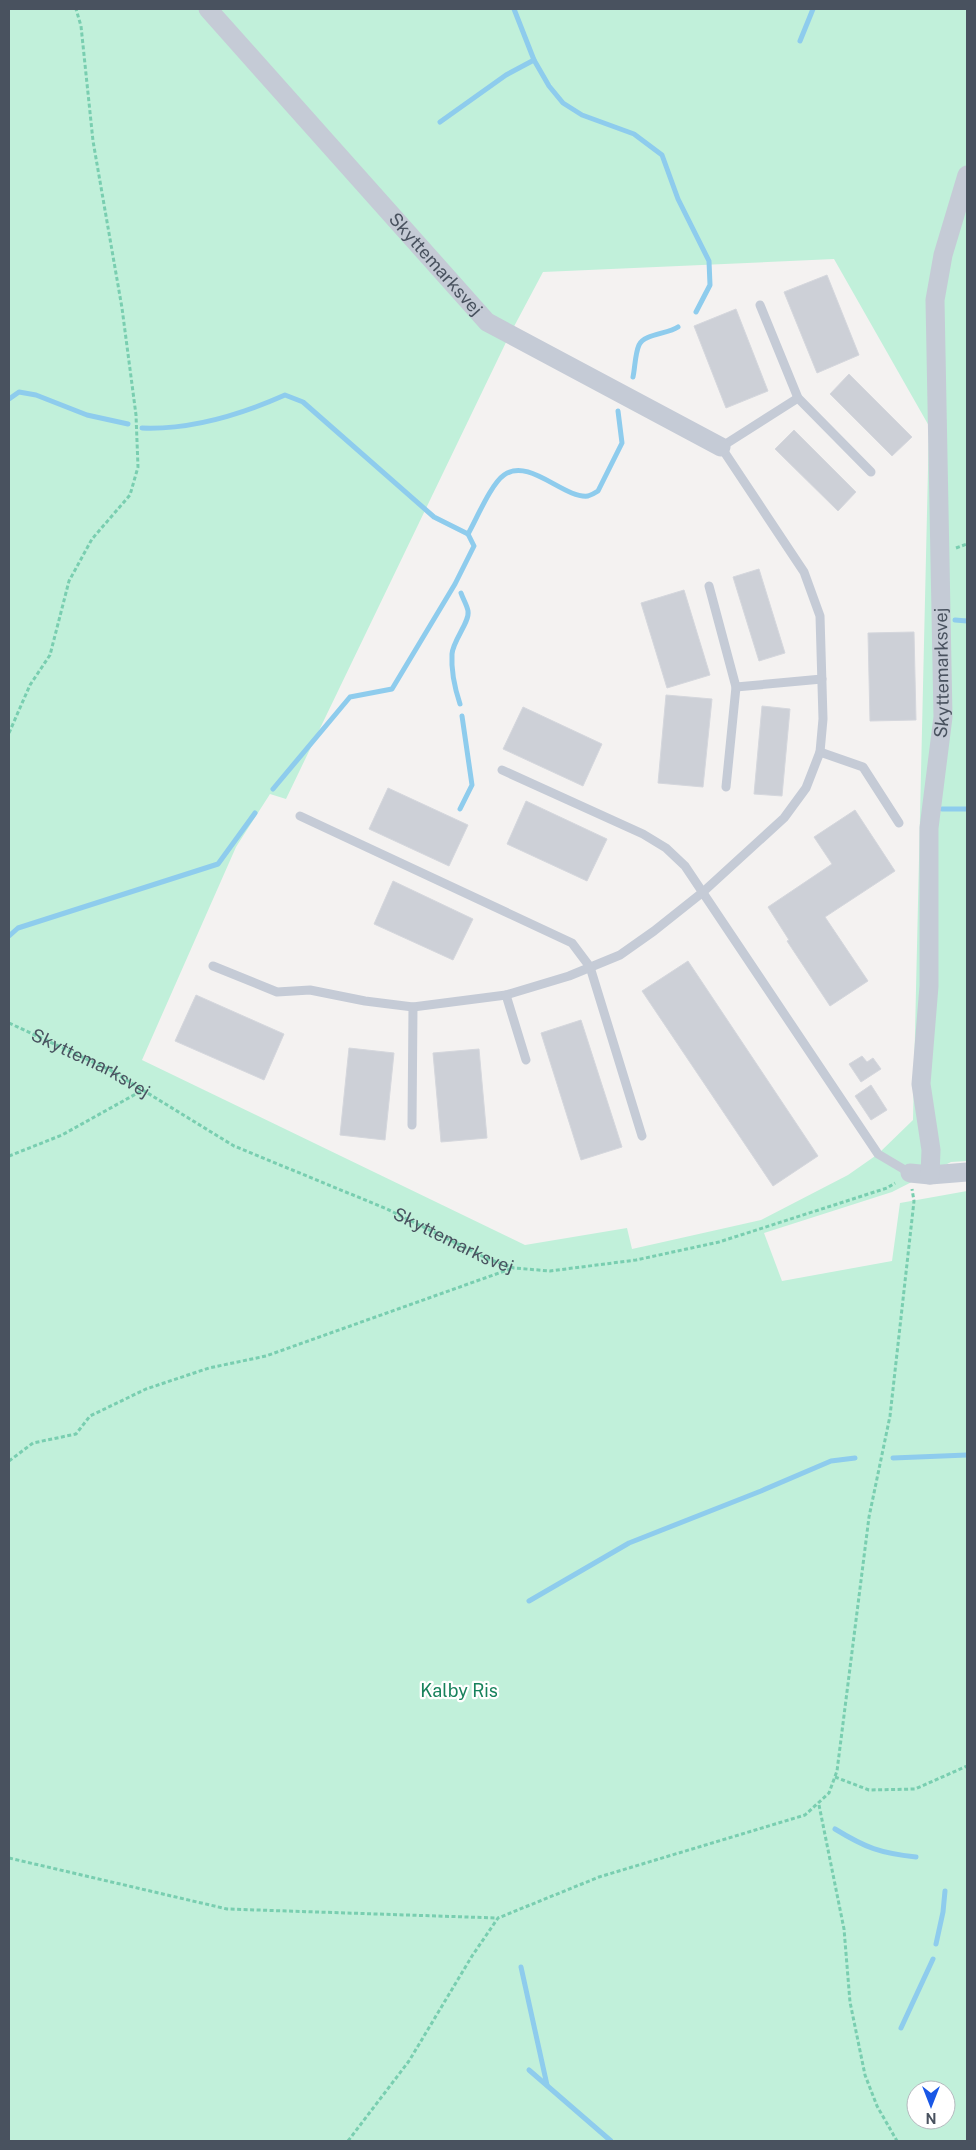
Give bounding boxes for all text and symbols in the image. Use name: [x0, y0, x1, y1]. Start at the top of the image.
street label: Skyttemarksvej: [385, 208, 487, 320]
street label: Skyttemarksvej: [929, 608, 953, 739]
street label: Skyttemarksvej: [28, 1024, 154, 1102]
street label: Skyttemarksvej: [390, 1203, 516, 1277]
park label: Kalby Ris: [420, 1680, 498, 1701]
north arrow: [906, 2080, 956, 2130]
text: N: [926, 2110, 936, 2126]

